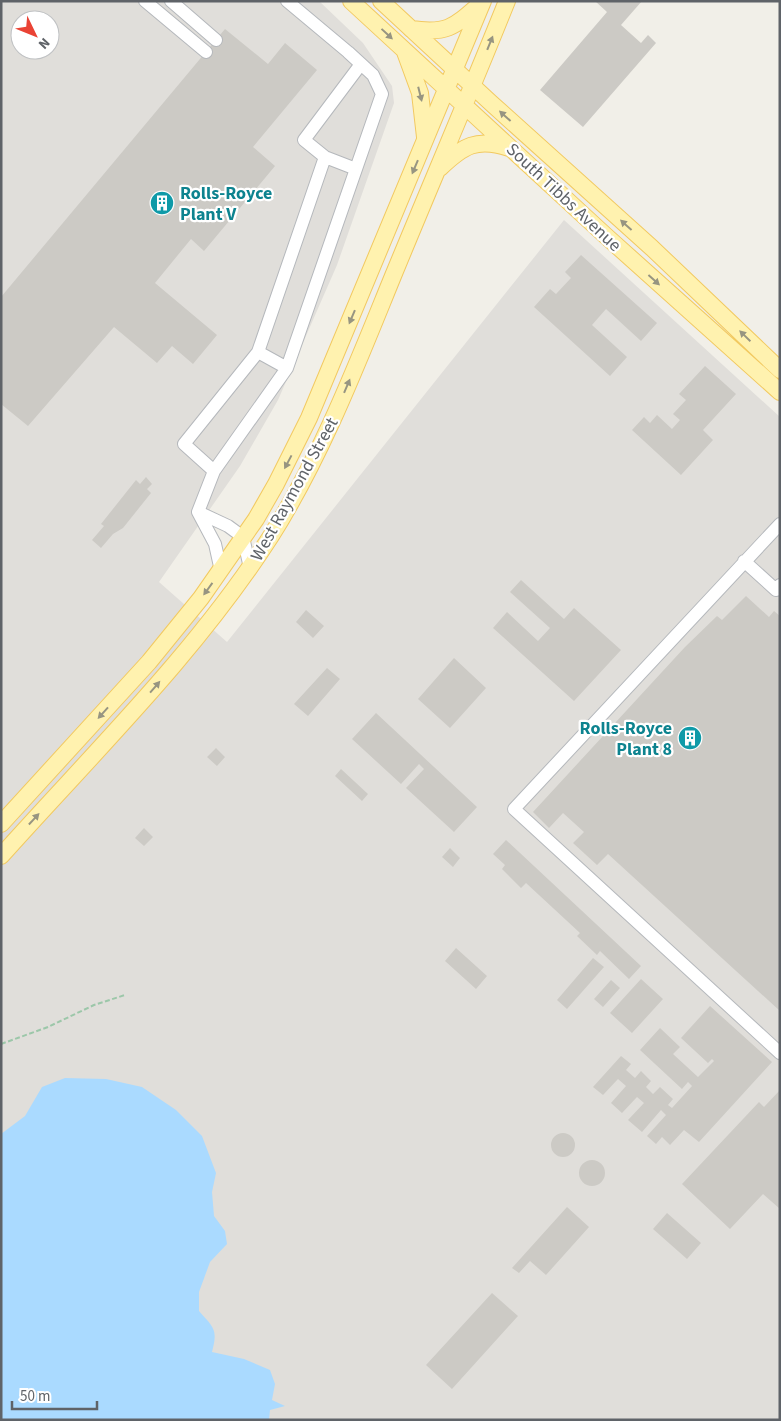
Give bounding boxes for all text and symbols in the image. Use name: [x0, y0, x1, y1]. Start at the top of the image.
north arrow: [10, 10, 60, 60]
one-way arrow: [380, 28, 392, 40]
text: N: [33, 33, 54, 53]
one-way arrow: [486, 36, 494, 51]
one-way arrow: [416, 87, 424, 102]
one-way arrow: [500, 110, 512, 122]
street label: South Tibbs Avenue: [501, 137, 627, 257]
one-way arrow: [410, 160, 418, 174]
place label: Rolls-Royce Plant V: [180, 181, 272, 227]
building icon: Rolls-Royce Plant V: [149, 190, 175, 216]
one-way arrow: [621, 219, 633, 231]
one-way arrow: [648, 274, 660, 286]
one-way arrow: [348, 310, 356, 324]
one-way arrow: [739, 330, 751, 342]
one-way arrow: [344, 379, 352, 393]
street label: West Raymond Street: [245, 413, 344, 566]
one-way arrow: [284, 454, 292, 469]
one-way arrow: [203, 582, 213, 596]
one-way arrow: [150, 680, 161, 693]
one-way arrow: [97, 706, 108, 719]
place label: Rolls-Royce Plant 8: [580, 716, 672, 762]
building icon: Rolls-Royce Plant 8: [677, 725, 703, 751]
one-way arrow: [28, 814, 40, 826]
scale bar: [12, 1378, 98, 1410]
text: 50 m: [20, 1386, 50, 1407]

